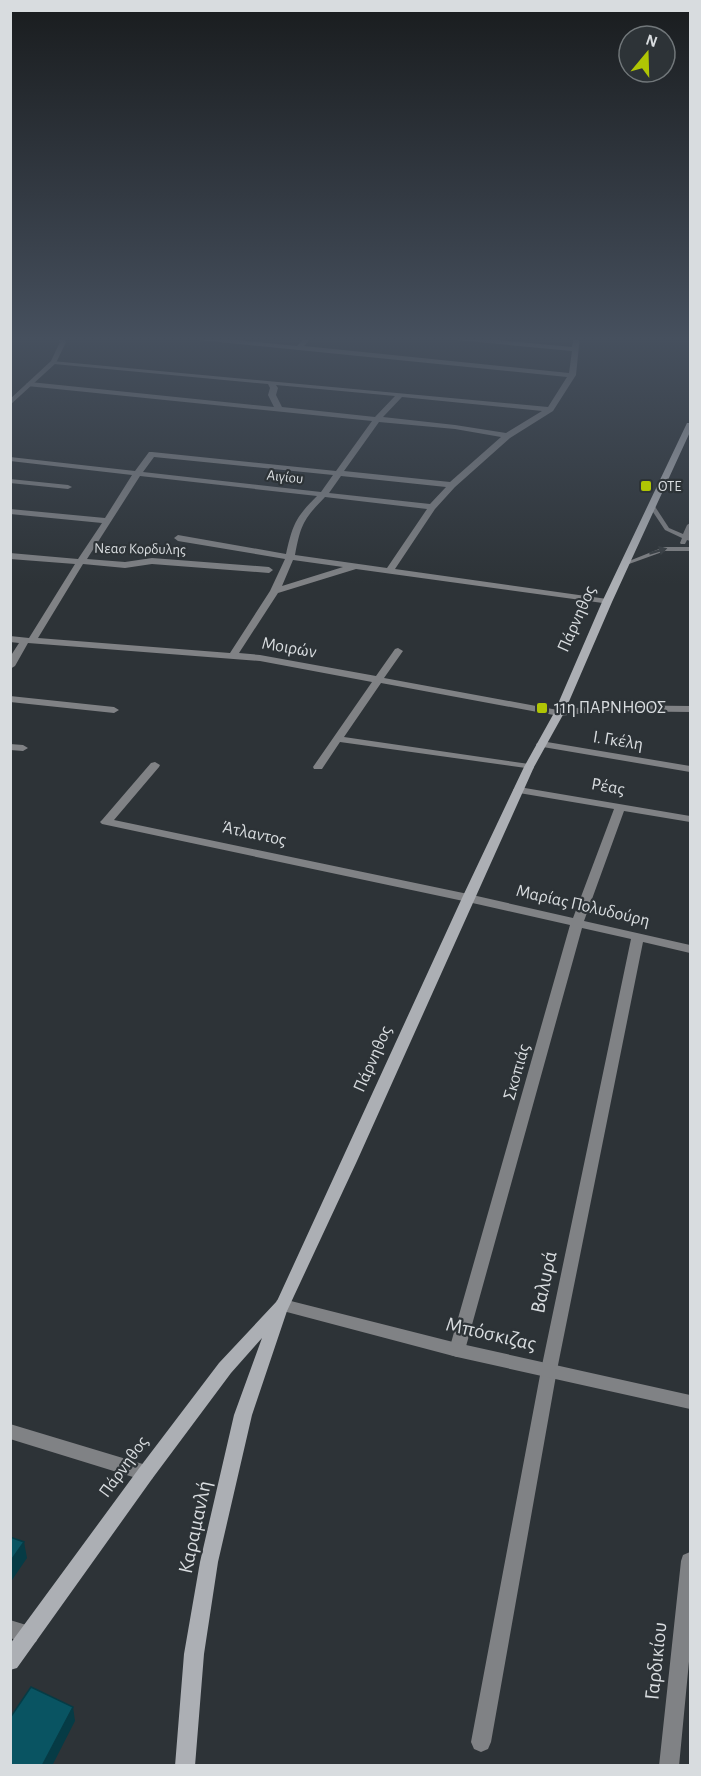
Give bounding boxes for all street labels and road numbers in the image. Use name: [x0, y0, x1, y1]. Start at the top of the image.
street label: Αιγίου: [266, 468, 304, 486]
street label: Νεασ Κορδυλης: [94, 541, 186, 557]
street label: Πάρνηθος: [554, 583, 600, 655]
street label: Μοιρών: [260, 634, 318, 662]
street label: Ι. Γκέλη: [592, 728, 644, 754]
street label: Ρέας: [590, 775, 626, 799]
street label: Άτλαντος: [220, 818, 288, 850]
street label: Μαρίας Πολυδούρη: [514, 881, 652, 930]
street label: Πάρνηθος: [350, 1023, 396, 1095]
street label: Σκοπιάς: [500, 1042, 534, 1102]
street label: Βαλυρά: [527, 1249, 561, 1315]
street label: Μπόσκιζας: [444, 1313, 538, 1355]
street label: Πάρνηθος: [96, 1433, 152, 1501]
street label: Καραμανλή: [175, 1479, 215, 1575]
street label: Γαρδικίου: [641, 1621, 671, 1701]

